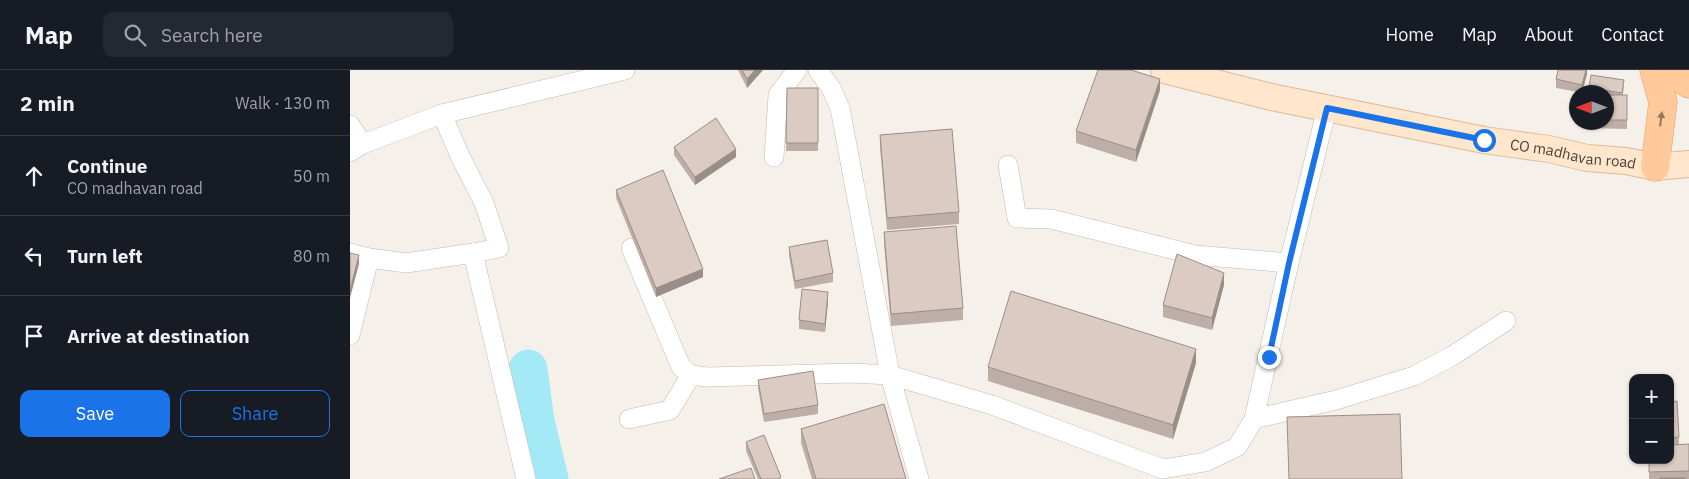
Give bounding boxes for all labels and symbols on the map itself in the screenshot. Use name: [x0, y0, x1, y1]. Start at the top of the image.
north arrow: [1569, 85, 1614, 130]
one-way arrow: [1657, 111, 1665, 127]
route start: [1473, 129, 1496, 152]
street label: CO madhavan road: [1509, 134, 1638, 172]
route end: [1258, 346, 1281, 369]

